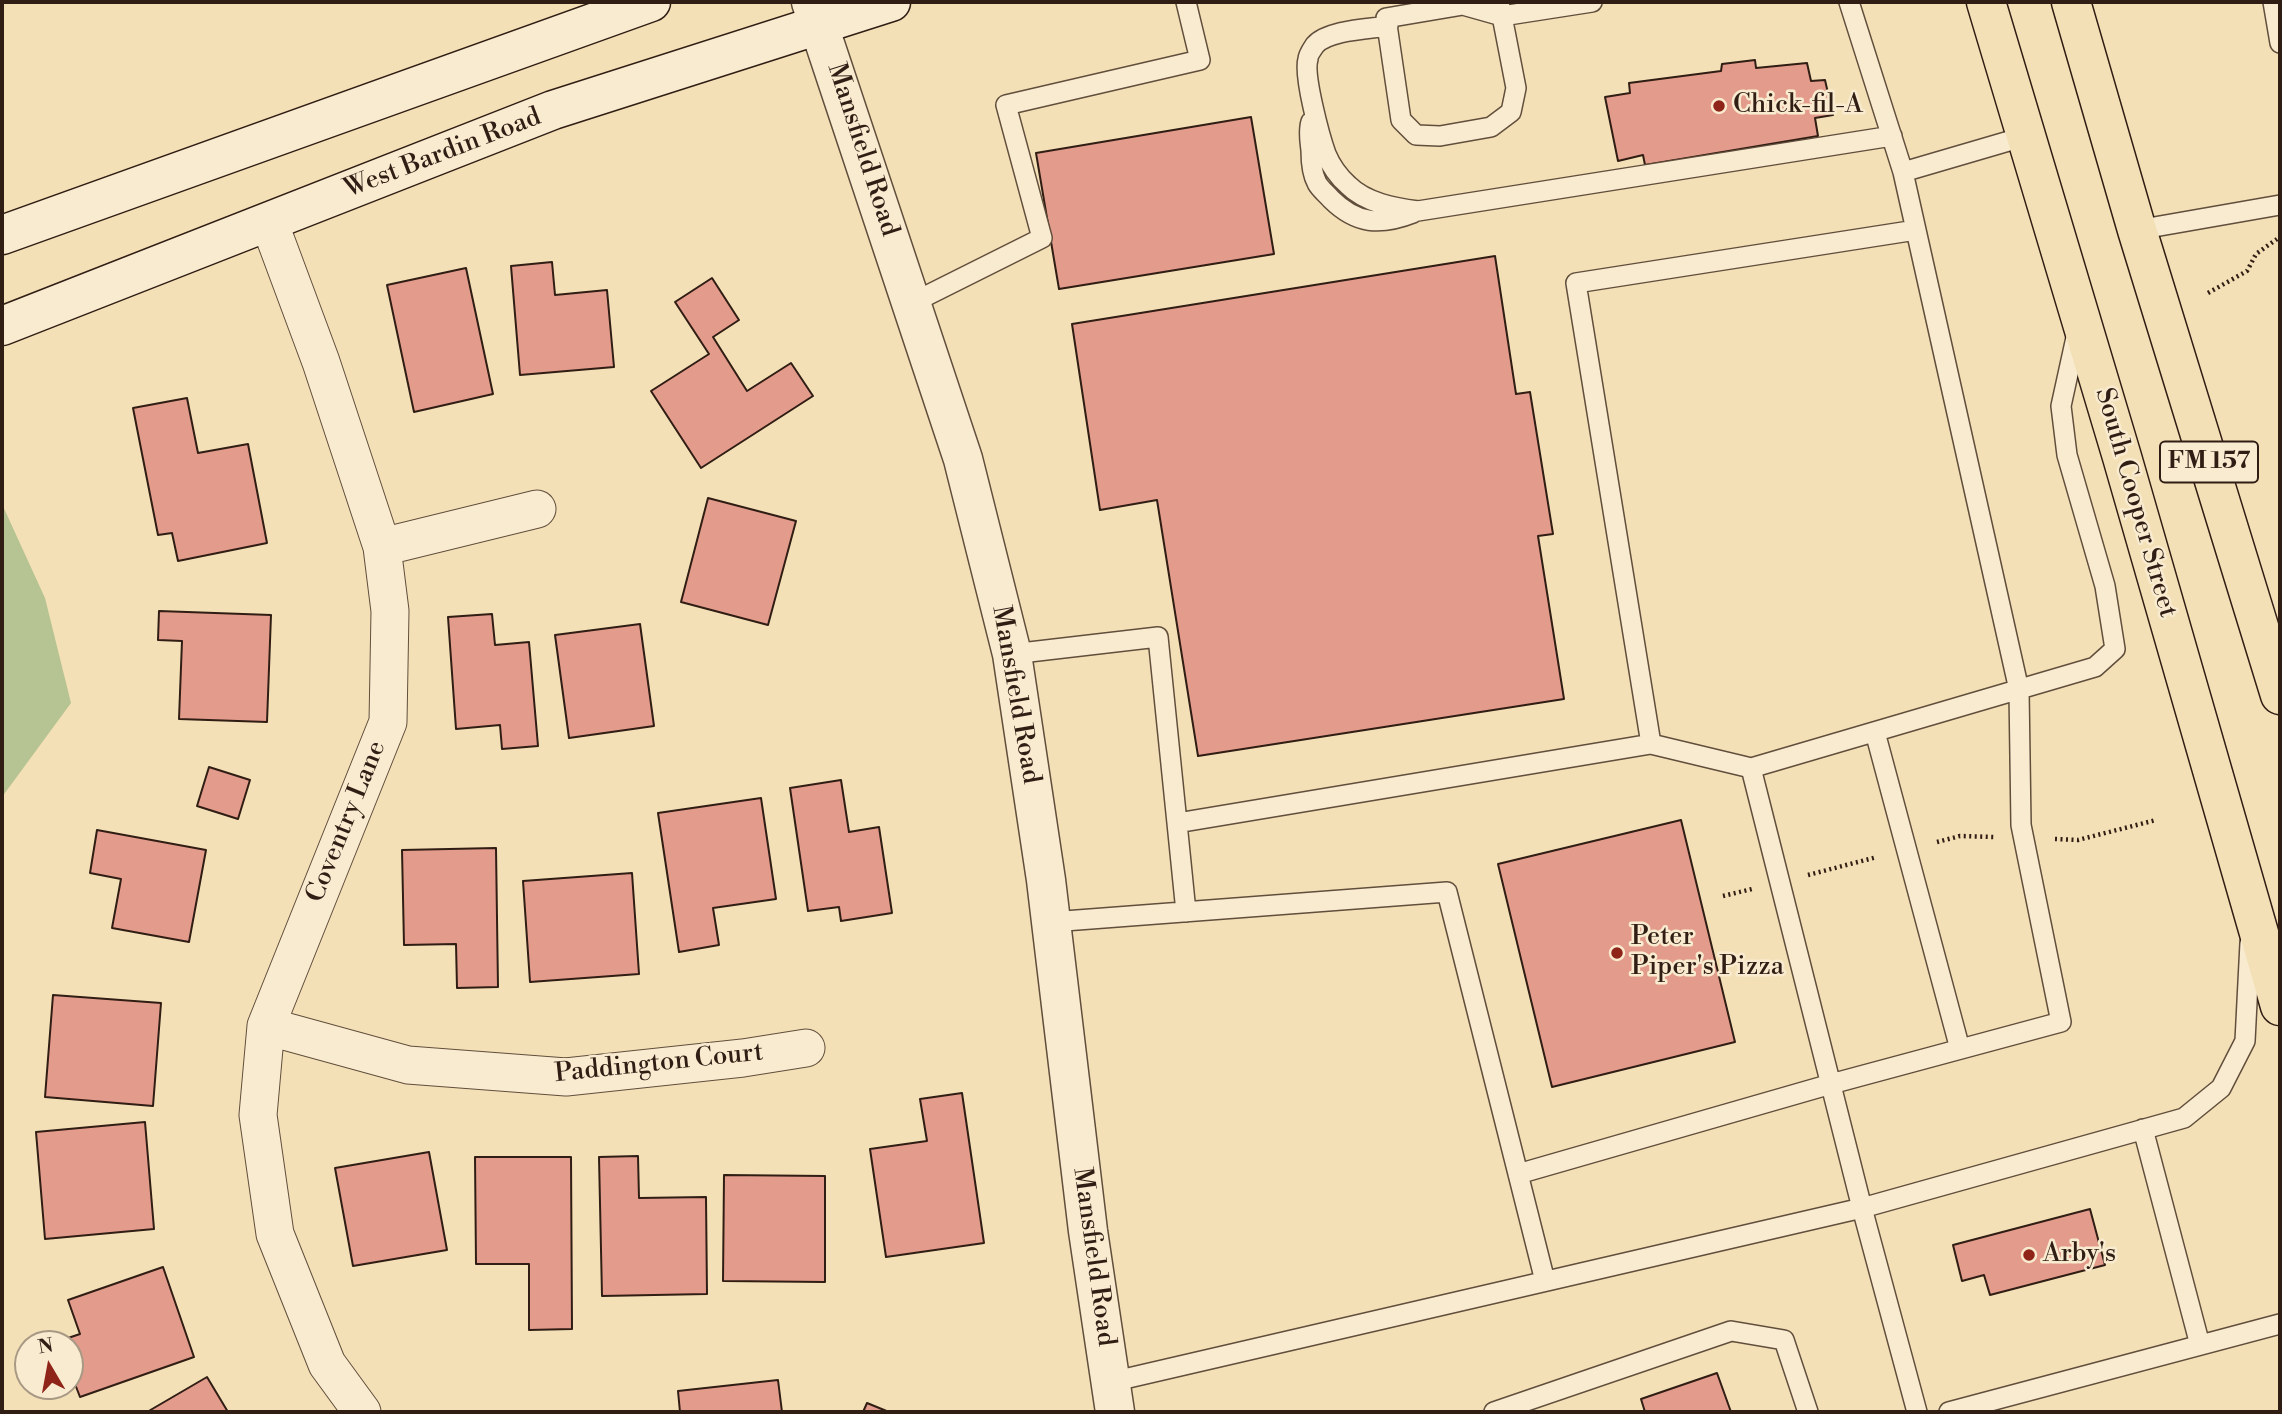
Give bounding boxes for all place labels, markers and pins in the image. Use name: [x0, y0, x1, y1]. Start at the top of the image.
place label: Chick-fil-A: [1733, 90, 1863, 122]
marker: Chick-fil-A: [1711, 98, 1727, 114]
place label: Peter Piper's Pizza: [1631, 922, 1784, 984]
marker: Peter Piper's Pizza: [1609, 945, 1625, 961]
place label: Arby's: [2043, 1239, 2116, 1271]
marker: Arby's: [2021, 1247, 2037, 1263]

